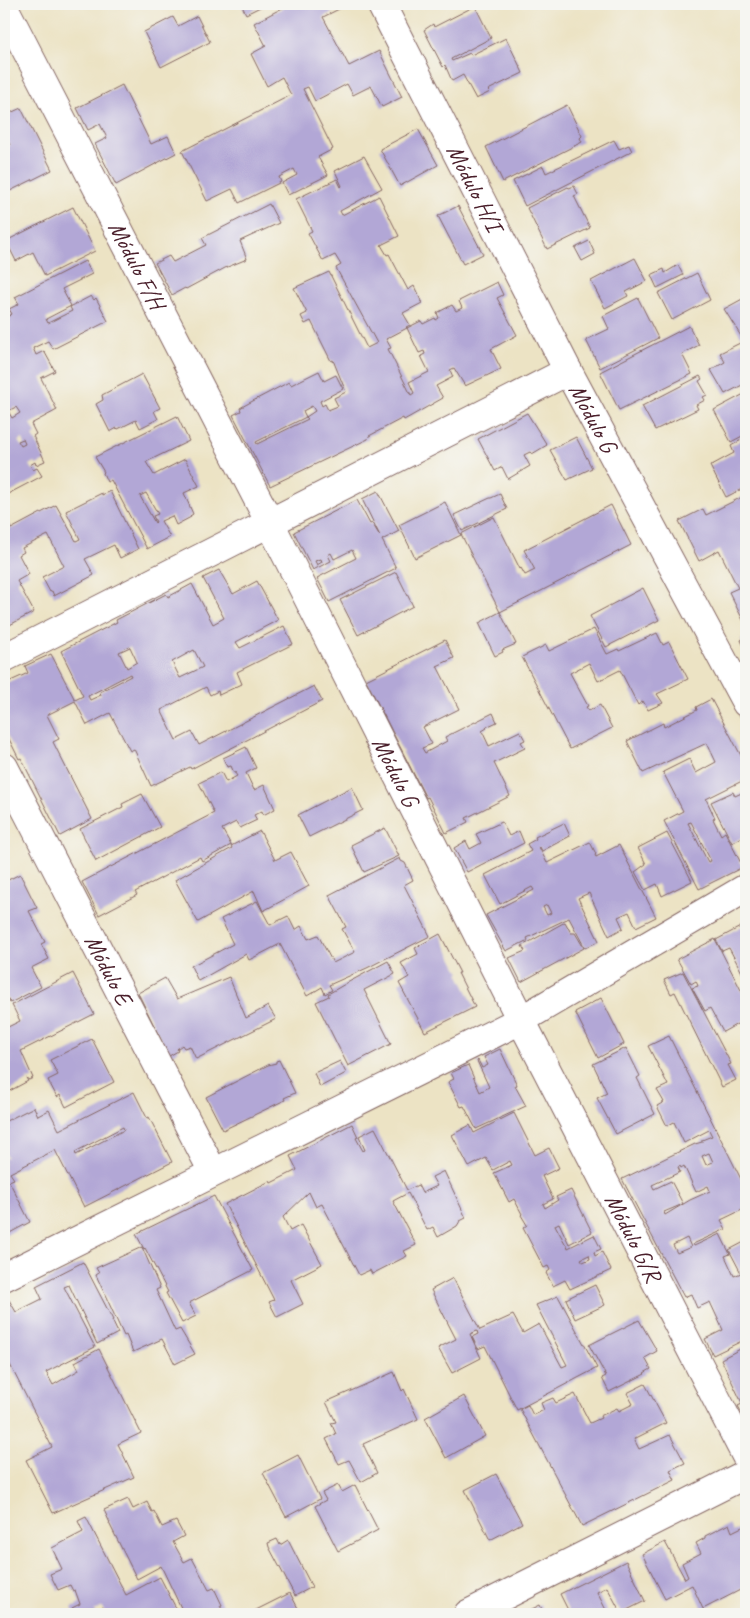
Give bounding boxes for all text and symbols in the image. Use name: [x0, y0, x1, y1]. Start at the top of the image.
street label: Módulo H/I: [440, 139, 512, 241]
street label: Módulo F/H: [102, 216, 174, 318]
street label: Módulo G: [562, 378, 625, 459]
street label: Módulo G: [365, 732, 427, 813]
street label: Módulo E: [78, 929, 141, 1013]
street label: Módulo G/R: [598, 1188, 670, 1289]

